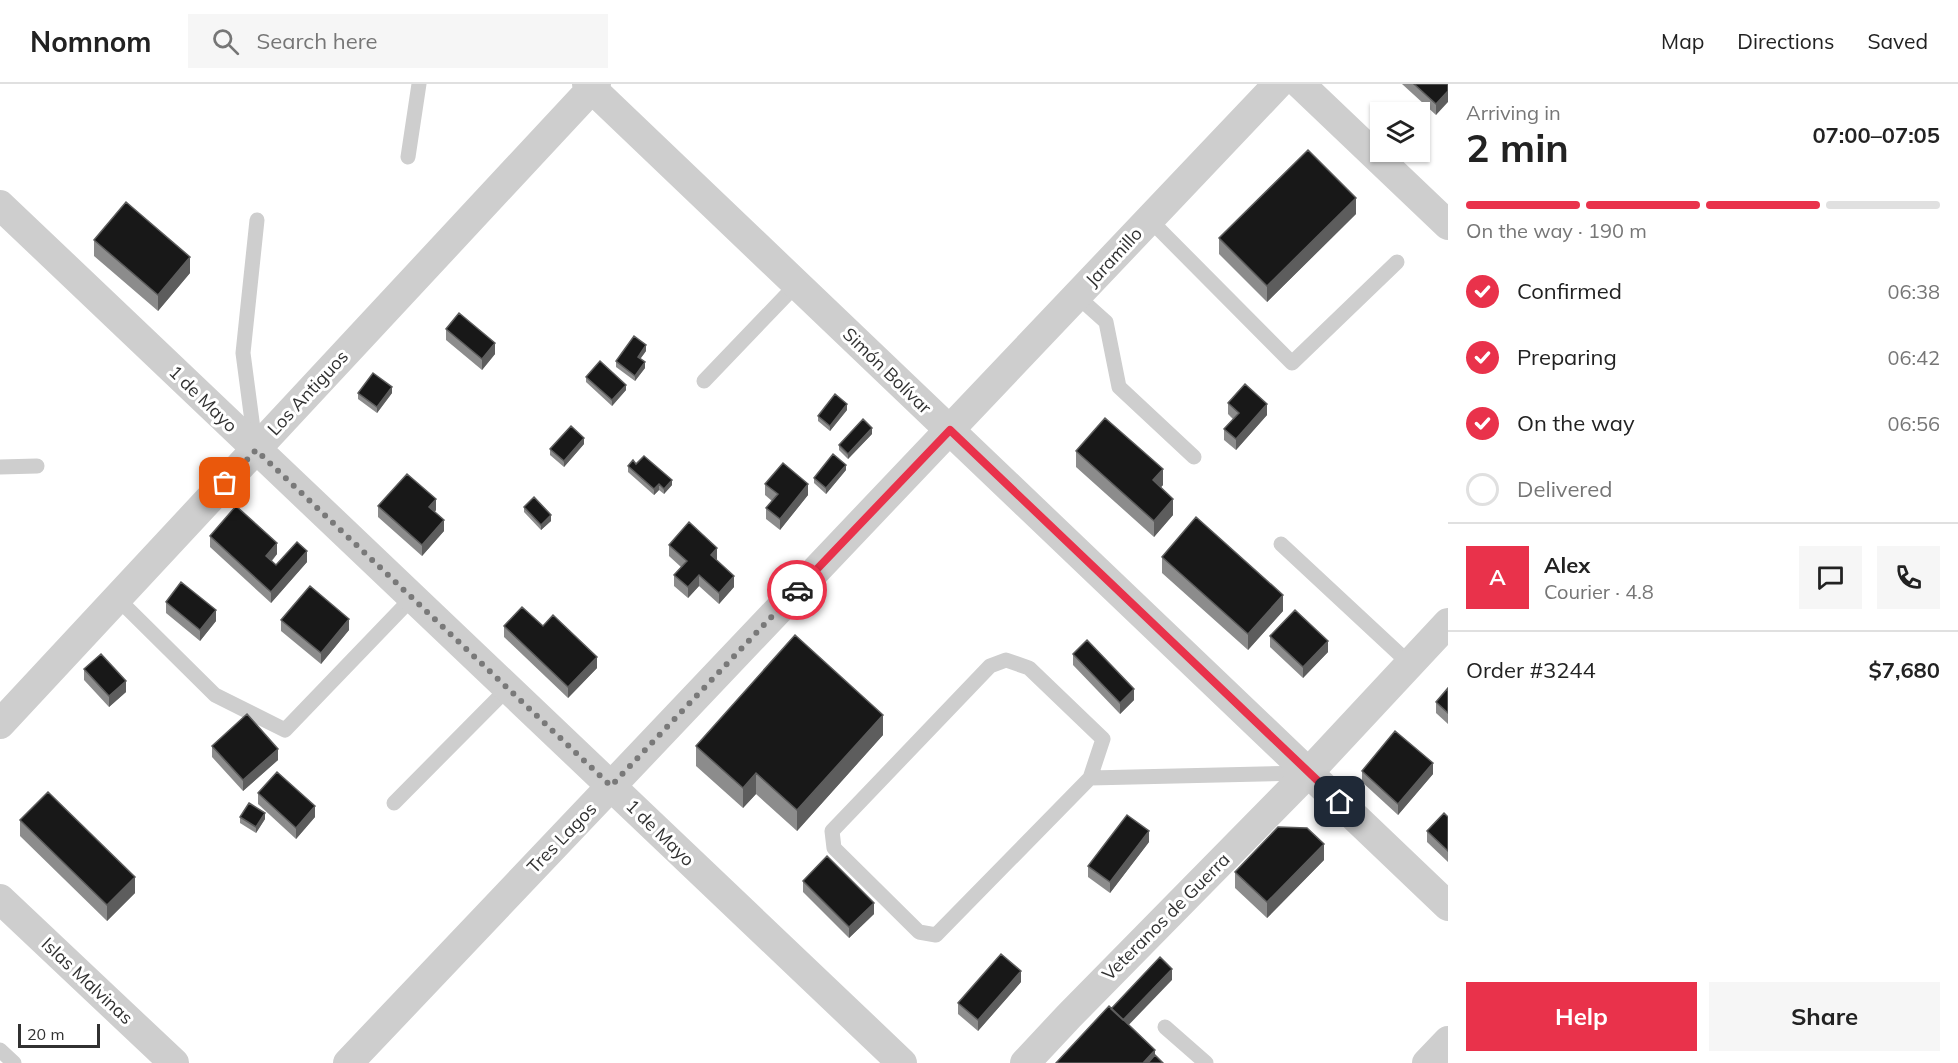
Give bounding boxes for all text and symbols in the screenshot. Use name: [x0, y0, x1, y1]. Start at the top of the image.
search box: [188, 14, 608, 68]
text: Nomnom: [30, 24, 152, 59]
icon: search: [209, 25, 242, 58]
text: Search here: [257, 27, 377, 55]
text: Map: [1661, 28, 1704, 54]
text: Directions: [1737, 28, 1834, 54]
text: Saved: [1867, 28, 1928, 54]
text: Arriving in: [1466, 100, 1561, 125]
map controls: [1370, 102, 1430, 162]
button: layers: [1370, 102, 1430, 162]
text: 07:00–07:05: [1812, 121, 1940, 149]
text: 2 min: [1466, 123, 1569, 172]
text: On the way · 190 m: [1466, 218, 1647, 243]
street label: Jaramillo: [1080, 222, 1147, 291]
icon: check: [1466, 275, 1499, 308]
text: Confirmed: [1517, 277, 1622, 305]
text: 06:38: [1887, 279, 1940, 304]
street label: Simón Bolívar: [838, 323, 937, 419]
icon: check: [1466, 341, 1499, 374]
text: Preparing: [1517, 343, 1617, 371]
street label: Los Antiguos: [262, 345, 353, 440]
text: 06:42: [1887, 345, 1940, 370]
street label: 1 de Mayo: [164, 360, 243, 437]
icon: check: [1466, 407, 1499, 440]
text: On the way: [1517, 409, 1635, 437]
text: 06:56: [1887, 411, 1940, 436]
pin: [199, 457, 250, 508]
icon: bag: [208, 466, 241, 499]
text: Delivered: [1517, 475, 1612, 503]
button: chat: [1799, 546, 1862, 609]
button: phone: [1877, 546, 1940, 609]
text: Alex: [1544, 551, 1590, 579]
courier: [767, 560, 827, 620]
text: A: [1489, 563, 1506, 591]
icon: car: [781, 574, 814, 607]
text: Courier · 4.8: [1544, 579, 1654, 604]
text: Order #3244: [1466, 656, 1596, 684]
text: $7,680: [1869, 656, 1940, 684]
pin: [1314, 776, 1365, 827]
icon: home: [1323, 785, 1356, 818]
street label: 1 de Mayo: [621, 794, 700, 871]
street label: Tres Lagos: [522, 797, 601, 878]
street label: Veteranos de Guerra: [1097, 848, 1234, 985]
street label: Islas Malvinas: [37, 932, 138, 1029]
button: Help: [1466, 982, 1697, 1051]
button: Share: [1709, 982, 1940, 1051]
scale bar: [18, 1021, 100, 1048]
text: 20 m: [27, 1024, 64, 1044]

